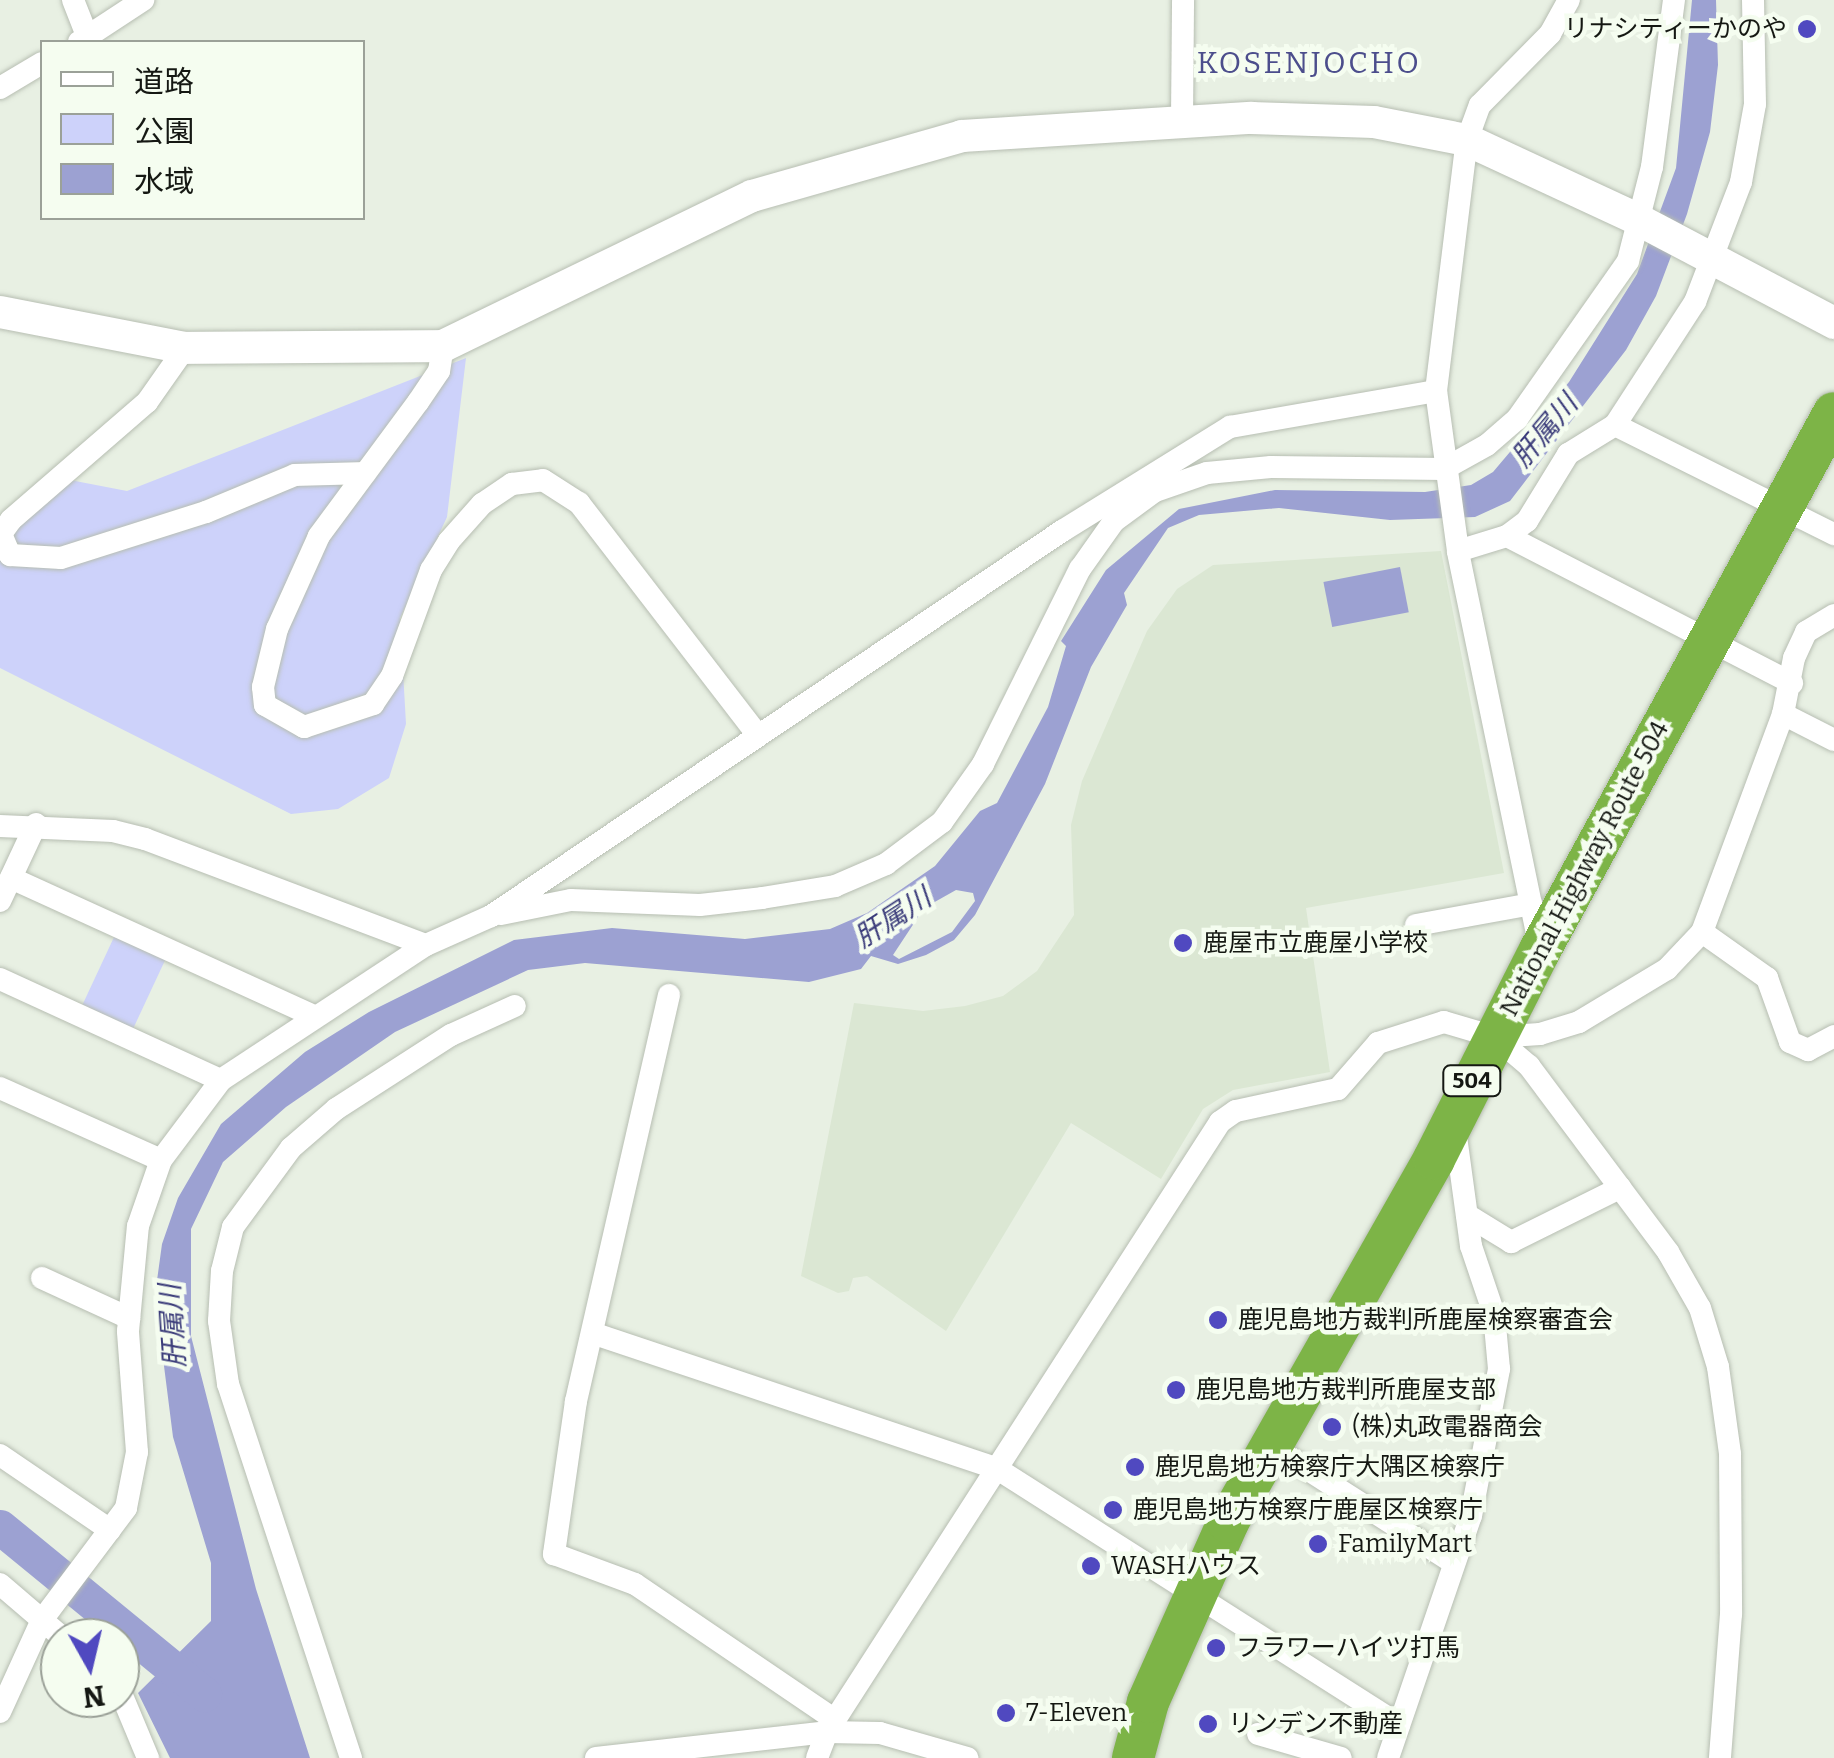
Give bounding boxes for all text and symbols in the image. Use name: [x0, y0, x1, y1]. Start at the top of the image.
place label: リナシティーかのや: [1562, 14, 1787, 44]
marker: リナシティーかのや: [1796, 18, 1818, 40]
legend: [40, 40, 365, 220]
district label: KOSENJOCHO: [1197, 45, 1421, 81]
text: 道路: [134, 64, 194, 100]
text: 公園: [134, 114, 194, 150]
text: 水域: [134, 164, 194, 200]
water label: 肝属川: [1505, 388, 1585, 474]
street label: National Highway Route 504: [1494, 717, 1676, 1021]
water label: 肝属川: [849, 881, 937, 955]
place label: 鹿屋市立鹿屋小学校: [1203, 928, 1428, 958]
marker: 鹿屋市立鹿屋小学校: [1172, 932, 1194, 954]
road number: 504: [1442, 1064, 1502, 1098]
water label: 肝属川: [153, 1283, 193, 1369]
place label: 鹿児島地方裁判所鹿屋検察審査会: [1238, 1305, 1613, 1335]
marker: 鹿児島地方裁判所鹿屋検察審査会: [1207, 1309, 1229, 1331]
place label: 鹿児島地方裁判所鹿屋支部: [1196, 1375, 1496, 1405]
marker: 鹿児島地方裁判所鹿屋支部: [1165, 1379, 1187, 1401]
place label: (株)丸政電器商会: [1352, 1412, 1542, 1442]
marker: (株)丸政電器商会: [1321, 1416, 1343, 1438]
place label: 鹿児島地方検察庁大隅区検察庁: [1155, 1452, 1505, 1482]
marker: 鹿児島地方検察庁大隅区検察庁: [1124, 1456, 1146, 1478]
place label: 鹿児島地方検察庁鹿屋区検察庁: [1133, 1495, 1483, 1525]
marker: 鹿児島地方検察庁鹿屋区検察庁: [1102, 1499, 1124, 1521]
place label: FamilyMart: [1338, 1529, 1472, 1559]
marker: FamilyMart: [1307, 1533, 1329, 1555]
place label: WASHハウス: [1111, 1551, 1261, 1581]
marker: WASHハウス: [1080, 1555, 1102, 1577]
north arrow: [40, 1618, 140, 1718]
place label: フラワーハイツ打馬: [1236, 1633, 1461, 1663]
marker: フラワーハイツ打馬: [1205, 1637, 1227, 1659]
text: N: [81, 1678, 107, 1714]
place label: 7-Eleven: [1026, 1698, 1127, 1728]
marker: 7-Eleven: [995, 1702, 1017, 1724]
place label: リンデン不動産: [1228, 1709, 1403, 1739]
marker: リンデン不動産: [1197, 1713, 1219, 1735]

